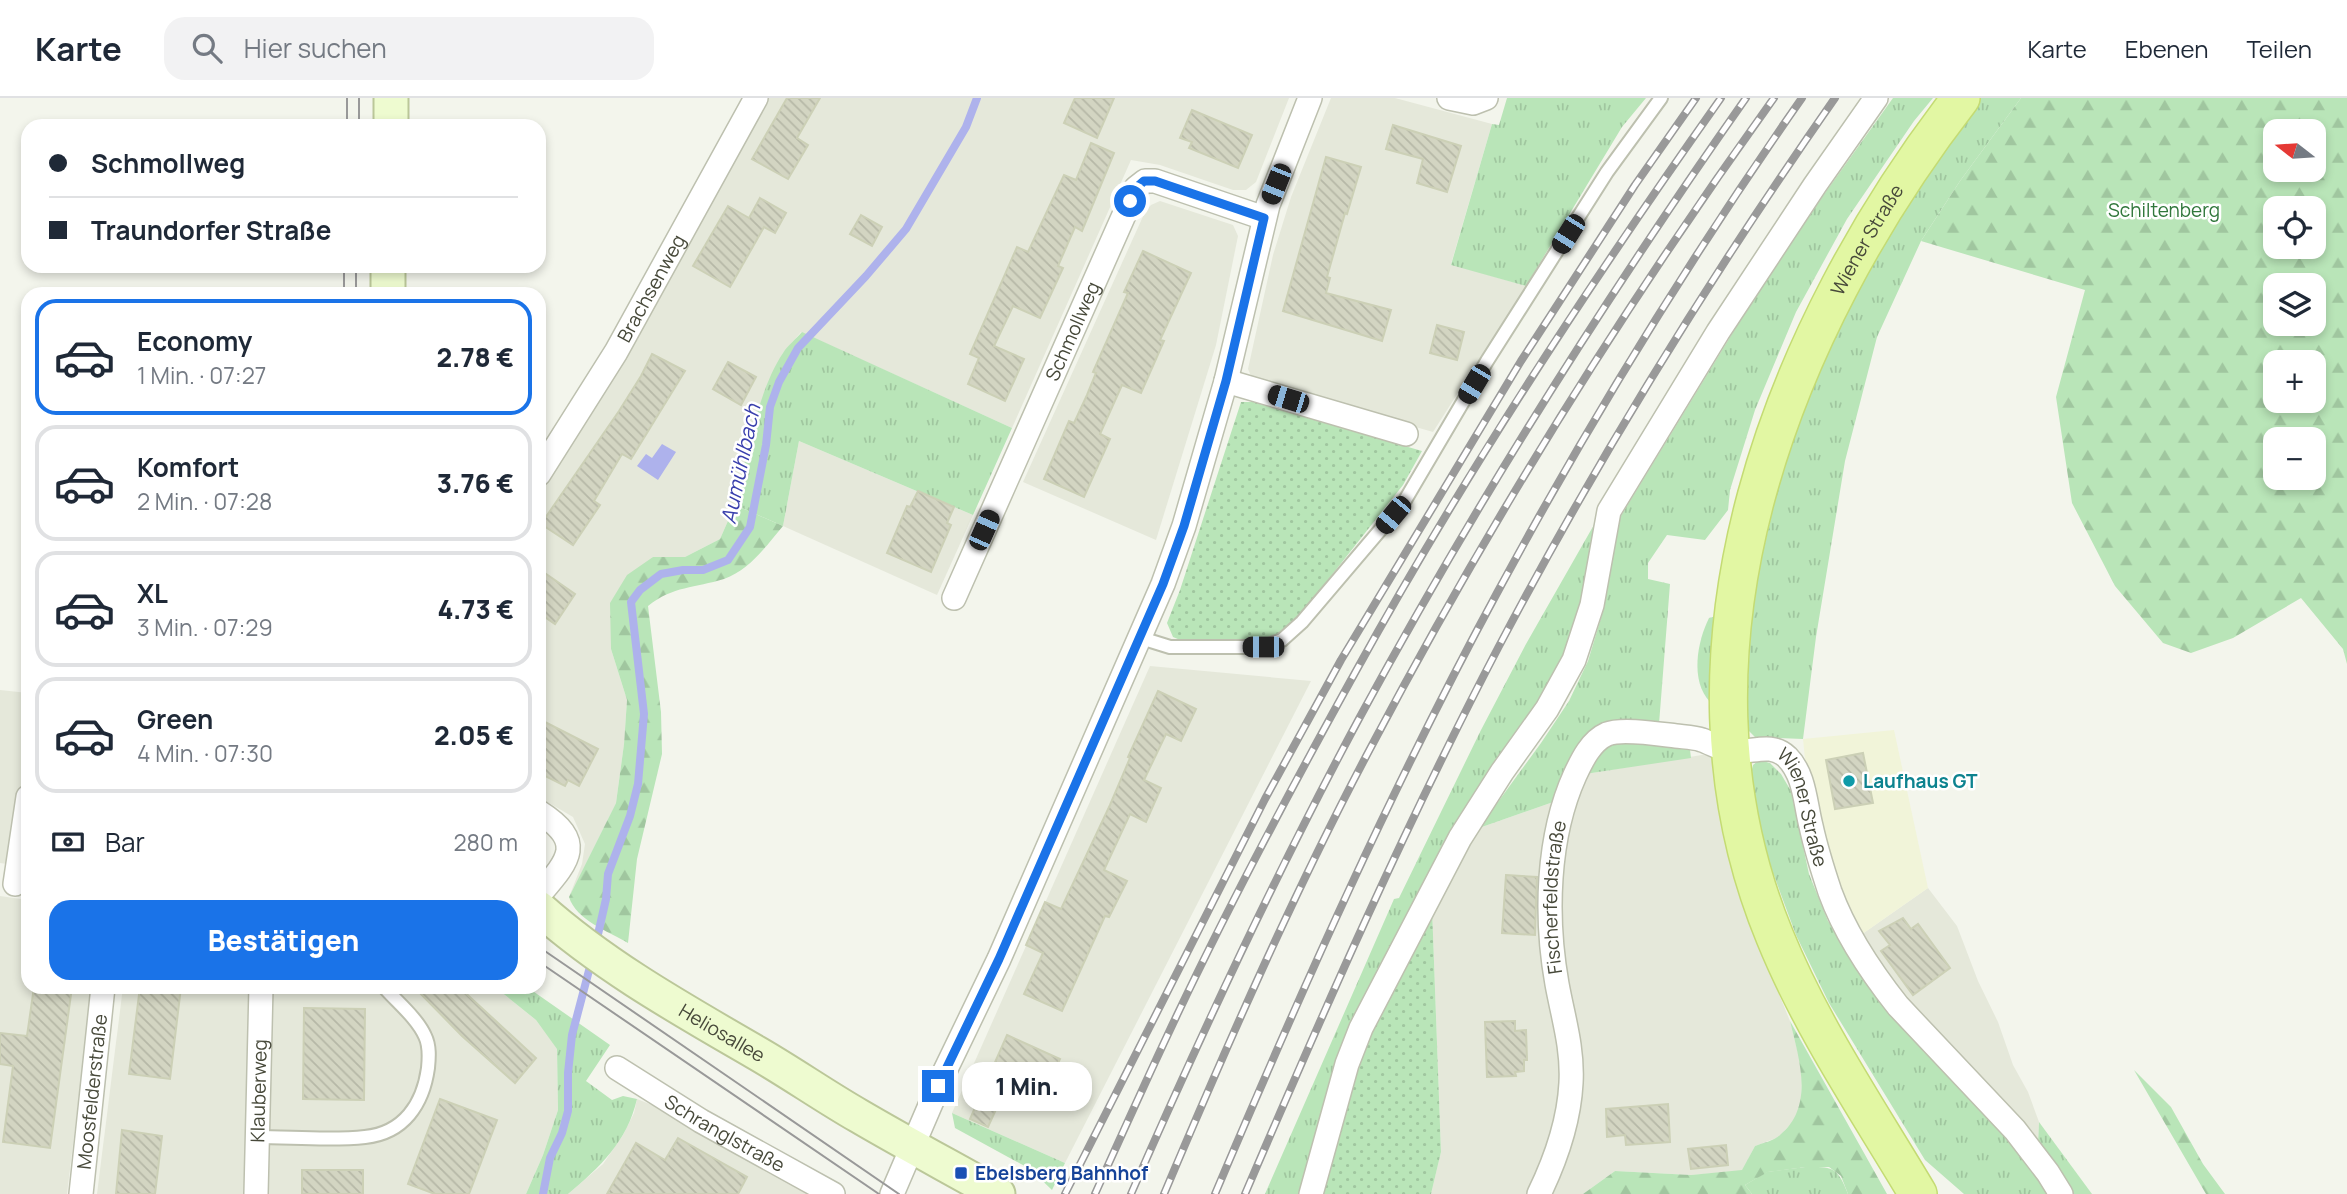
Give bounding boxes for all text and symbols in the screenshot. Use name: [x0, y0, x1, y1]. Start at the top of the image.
search box: [164, 17, 654, 80]
text: Karte: [35, 26, 122, 71]
icon: search: [188, 29, 226, 67]
text: Hier suchen: [244, 30, 387, 66]
text: Karte: [2027, 32, 2087, 65]
text: Ebenen: [2125, 32, 2208, 65]
text: Teilen: [2246, 32, 2312, 65]
north arrow: [2263, 119, 2326, 182]
map controls: [2263, 119, 2326, 490]
text: Schmollweg: [91, 145, 245, 181]
car: [1259, 161, 1294, 207]
street label: Wiener Straße: [1824, 179, 1909, 300]
route start: [1114, 185, 1146, 217]
button: locate: [2263, 196, 2326, 259]
park label: Schiltenberg: [2108, 197, 2220, 223]
car: [1548, 211, 1589, 257]
text: Traundorfer Straße: [91, 212, 331, 248]
street label: Brachsenweg: [611, 230, 691, 347]
button: layers: [2263, 273, 2326, 336]
street label: Schmollweg: [1039, 277, 1106, 385]
text: Economy: [137, 323, 252, 359]
icon: car: [53, 326, 116, 389]
text: 2.78 €: [436, 339, 514, 375]
button: +: [2263, 350, 2326, 413]
text: 1 Min. · 07:27: [137, 359, 266, 391]
car: [1455, 361, 1494, 407]
car: [1265, 383, 1312, 415]
water label: Aumühlbach: [714, 400, 767, 526]
button: −: [2263, 427, 2326, 490]
text: Komfort: [137, 449, 239, 485]
icon: car: [53, 452, 116, 515]
text: 3.76 €: [437, 465, 514, 501]
text: 2 Min. · 07:28: [137, 485, 272, 517]
car: [1372, 492, 1415, 538]
car: [966, 507, 1003, 553]
text: XL: [137, 575, 168, 611]
icon: car: [53, 578, 116, 641]
text: 4.73 €: [437, 591, 514, 627]
text: 3 Min. · 07:29: [137, 611, 273, 643]
car: [1243, 637, 1285, 658]
text: Green: [137, 701, 213, 737]
icon: car: [53, 704, 116, 767]
text: 2.05 €: [434, 717, 514, 753]
text: 4 Min. · 07:30: [137, 737, 273, 769]
street label: Wiener Straße: [1772, 741, 1834, 870]
place label: Laufhaus GT: [1863, 768, 1978, 794]
marker: Laufhaus GT: [1841, 773, 1857, 789]
street label: Fischerfeldstraße: [1537, 818, 1572, 976]
icon: cash: [49, 823, 87, 861]
text: Bar: [105, 824, 145, 860]
text: 280 m: [453, 826, 518, 858]
button: Bestätigen: [49, 900, 518, 980]
street label: Heliosallee: [674, 997, 770, 1068]
street label: Moosfelderstraße: [71, 1012, 113, 1171]
street label: Klauberweg: [244, 1039, 273, 1143]
callout: 1 Min.: [962, 1062, 1092, 1110]
route end: [922, 1070, 954, 1102]
text: 1 Min.: [995, 1070, 1059, 1102]
street label: Schranglstraße: [660, 1088, 790, 1178]
place label: Ebelsberg Bahnhof: [975, 1160, 1148, 1186]
marker: Ebelsberg Bahnhof: [953, 1165, 969, 1181]

